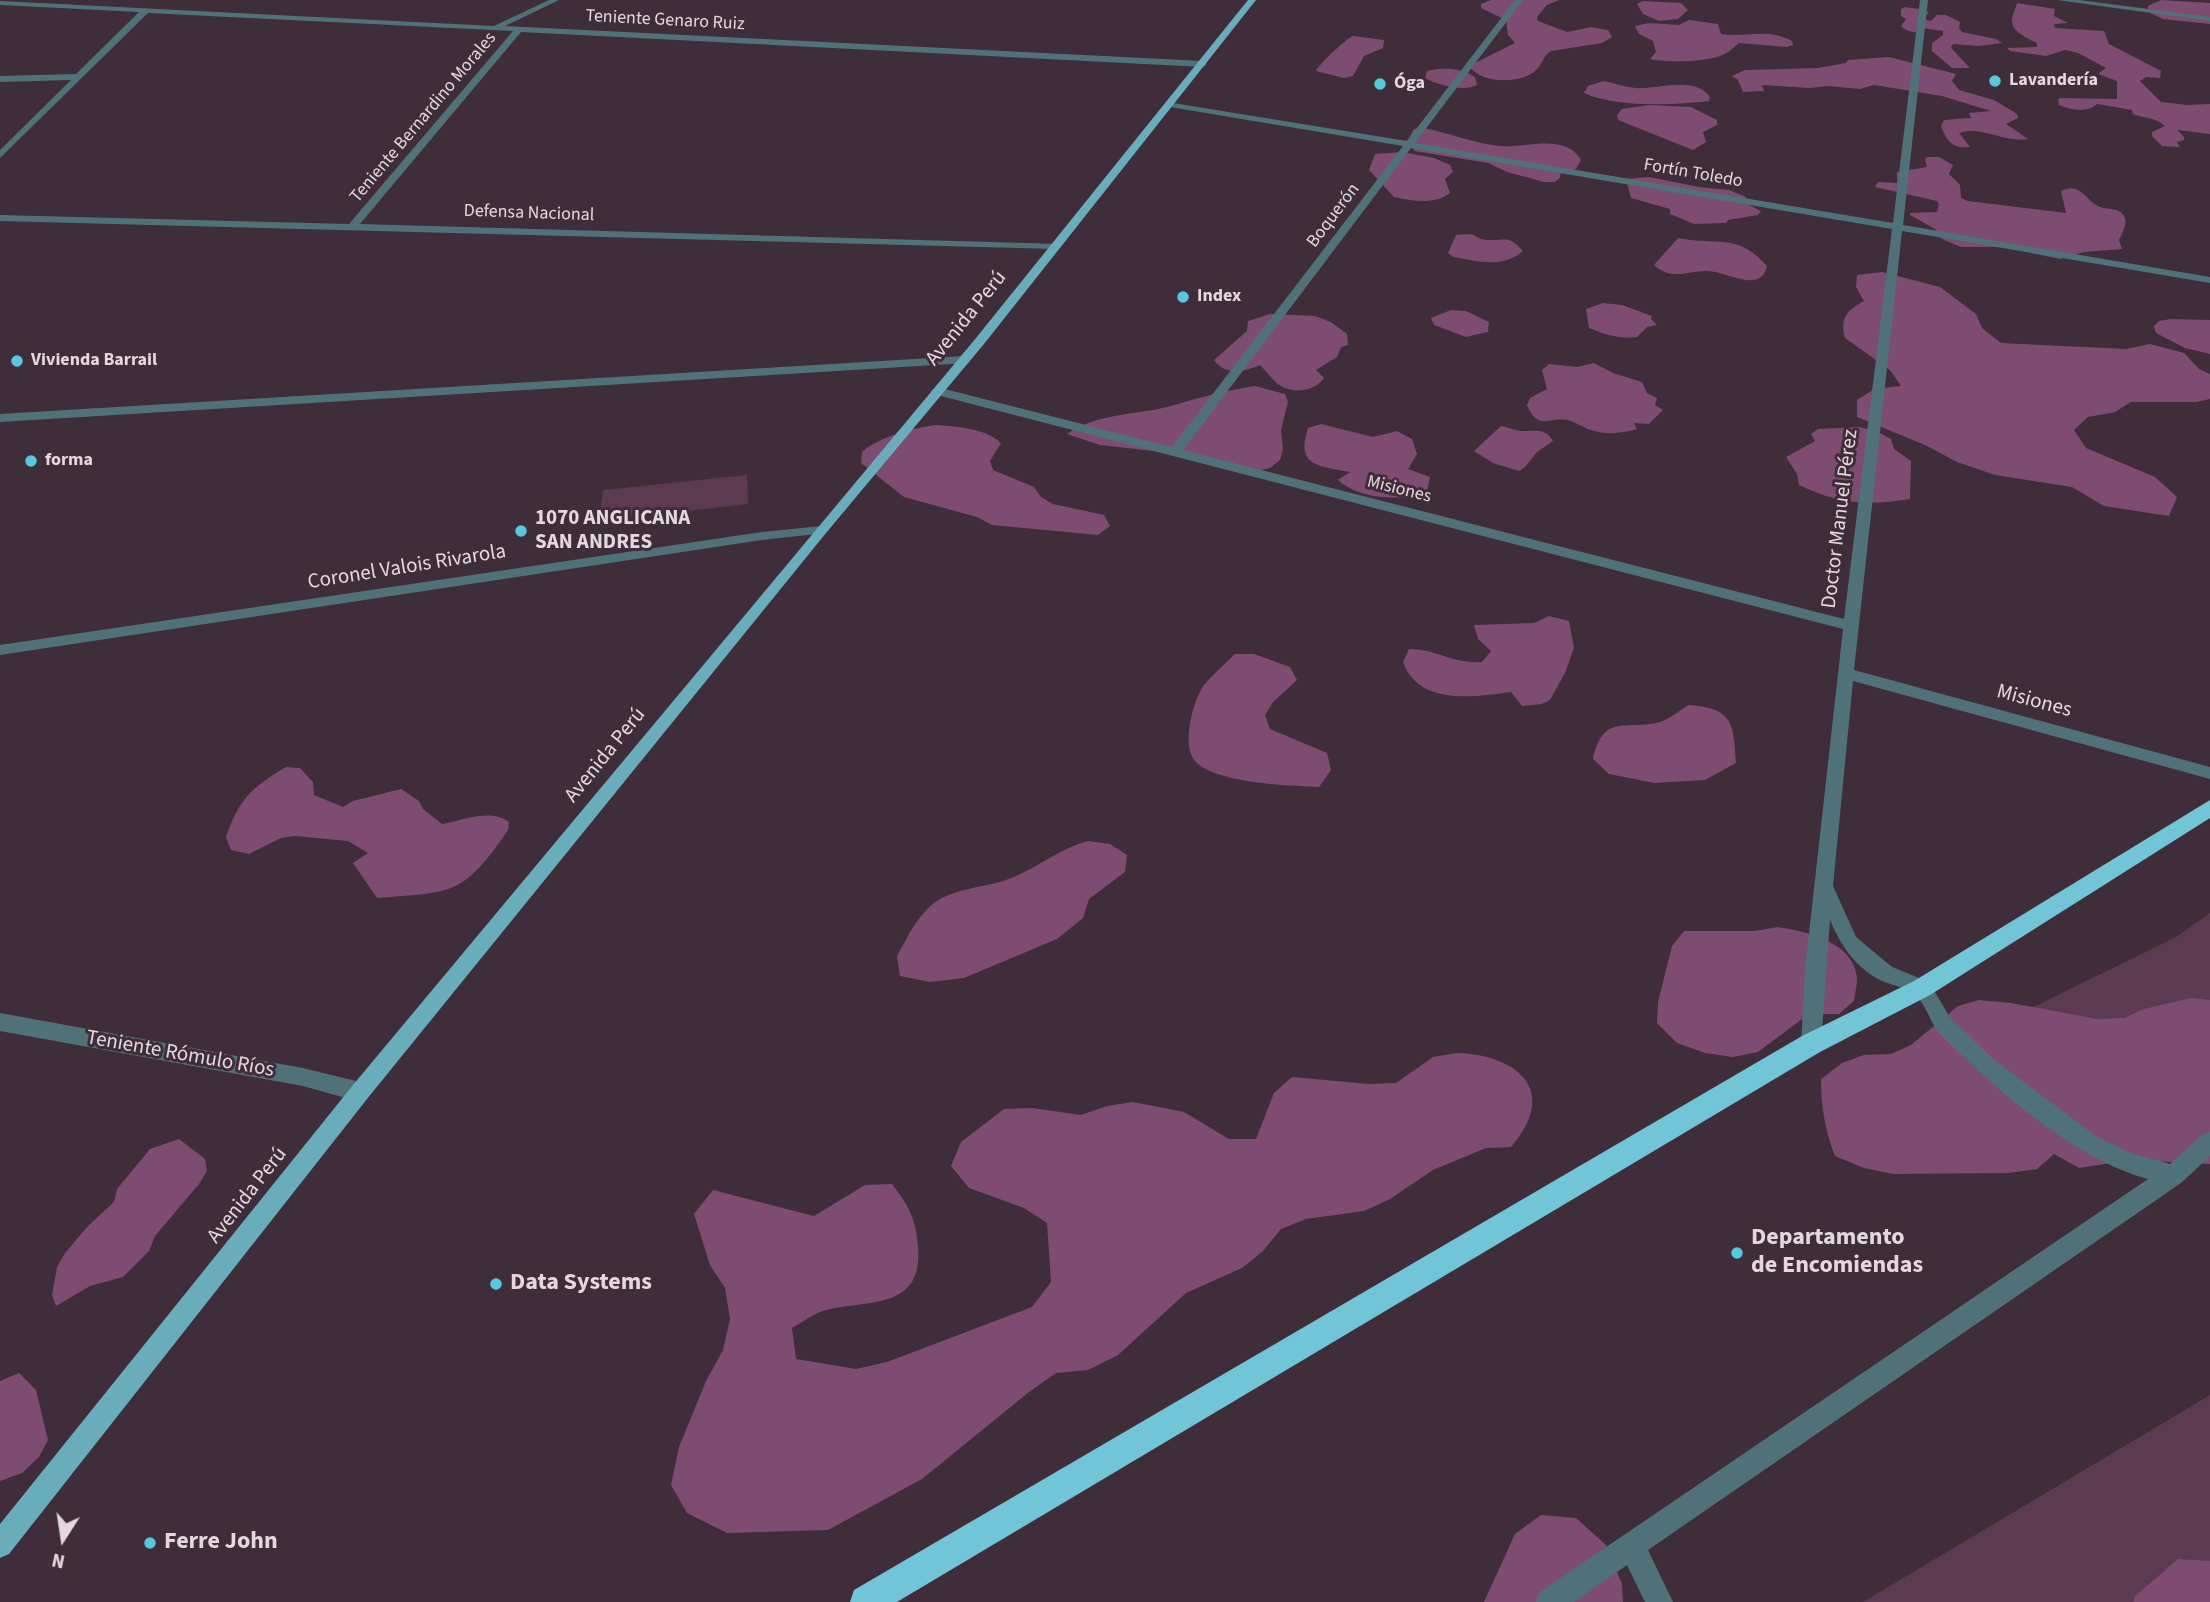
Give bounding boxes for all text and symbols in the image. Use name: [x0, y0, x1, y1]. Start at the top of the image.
street label: Teniente Genaro Ruiz: [585, 6, 745, 36]
street label: Teniente Bernardino Morales: [346, 28, 502, 208]
place label: Lavandería: [2009, 70, 2098, 92]
place label: Óga: [1394, 73, 1425, 95]
marker: Lavandería: [1987, 73, 2003, 89]
marker: Óga: [1372, 76, 1388, 92]
street label: Fortín Toledo: [1642, 155, 1744, 193]
street label: Boquerón: [1303, 180, 1365, 252]
street label: Defensa Nacional: [463, 201, 595, 227]
street label: Avenida Perú: [921, 266, 1013, 372]
place label: Index: [1197, 286, 1241, 308]
marker: Index: [1175, 289, 1191, 305]
place label: Vivienda Barrail: [31, 350, 157, 372]
marker: Vivienda Barrail: [9, 353, 25, 369]
street label: Doctor Manuel Pérez: [1818, 428, 1864, 610]
place label: forma: [45, 450, 93, 472]
marker: forma: [23, 453, 39, 469]
street label: Misiones: [1365, 472, 1433, 508]
place label: 1070 ANGLICANA SAN ANDRES: [535, 506, 690, 556]
marker: 1070 ANGLICANA SAN ANDRES: [513, 523, 529, 539]
street label: Coronel Valois Rivarola: [306, 540, 508, 596]
street label: Misiones: [1994, 680, 2074, 724]
street label: Avenida Perú: [560, 703, 652, 809]
street label: Teniente Rómulo Ríos: [84, 1026, 276, 1084]
street label: Avenida Perú: [203, 1143, 293, 1249]
place label: Departamento de Encomiendas: [1751, 1225, 1923, 1281]
marker: Departamento de Encomiendas: [1729, 1245, 1745, 1261]
place label: Data Systems: [510, 1270, 652, 1298]
marker: Data Systems: [488, 1276, 504, 1292]
north arrow: [28, 1504, 98, 1574]
place label: Ferre John: [164, 1529, 278, 1557]
marker: Ferre John: [142, 1535, 158, 1551]
text: N: [50, 1546, 68, 1575]

